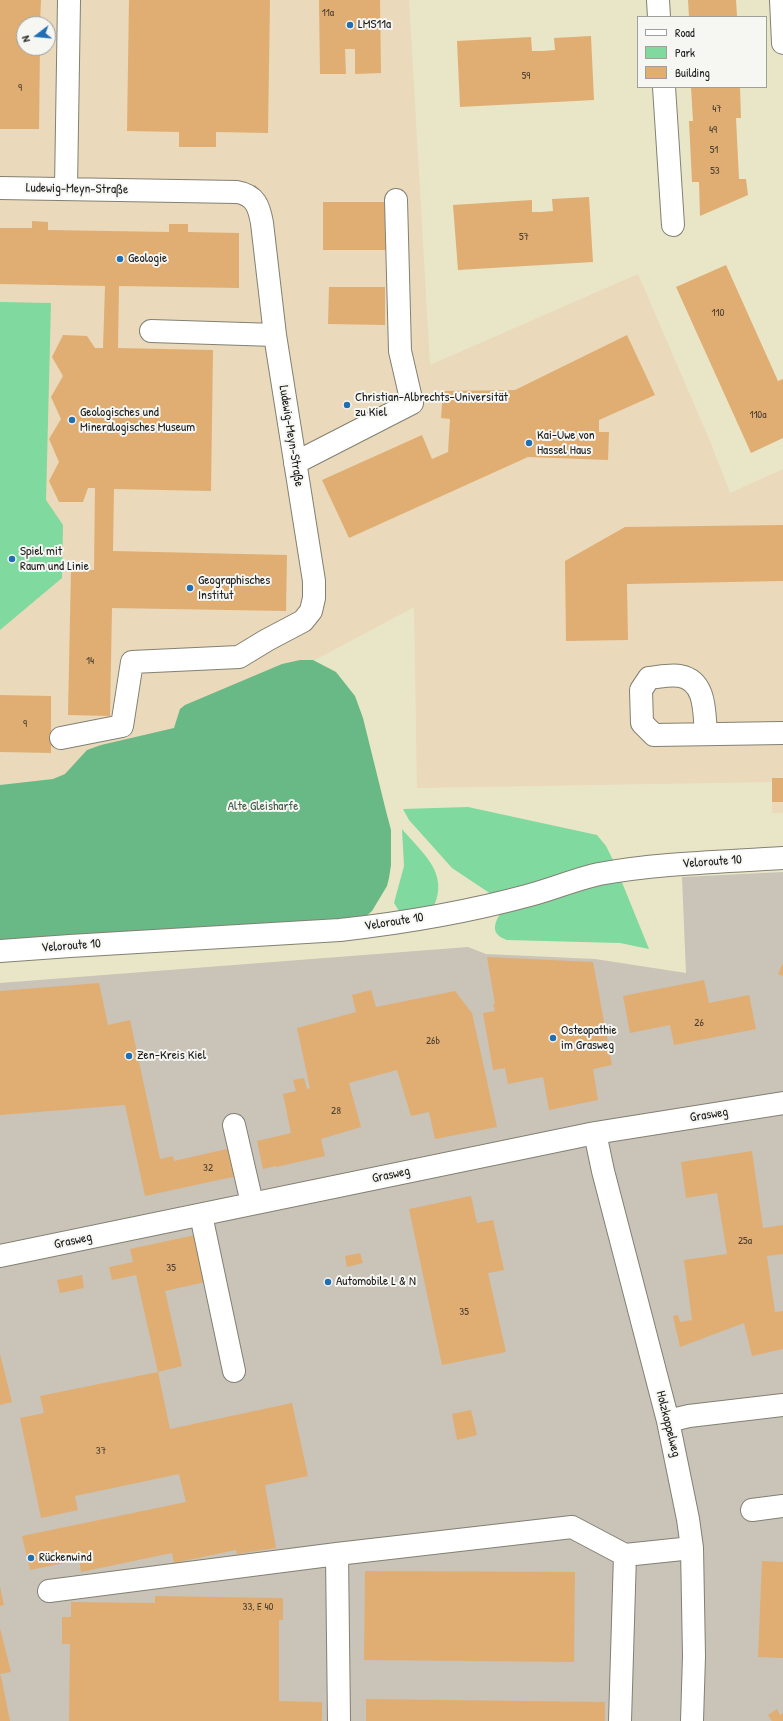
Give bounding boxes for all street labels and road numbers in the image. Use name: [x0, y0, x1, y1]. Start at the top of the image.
street label: Ludewig-Meyn-Straße: [26, 180, 128, 198]
street label: Ludewig-Meyn-Straße: [275, 384, 307, 488]
street label: Veloroute 10: [682, 852, 742, 872]
street label: Veloroute 10: [363, 910, 425, 934]
street label: Veloroute 10: [41, 936, 101, 956]
street label: Grasweg: [689, 1104, 729, 1126]
street label: Grasweg: [371, 1163, 411, 1187]
street label: Grasweg: [53, 1229, 93, 1253]
street label: Holzkoppelweg: [652, 1389, 684, 1459]

